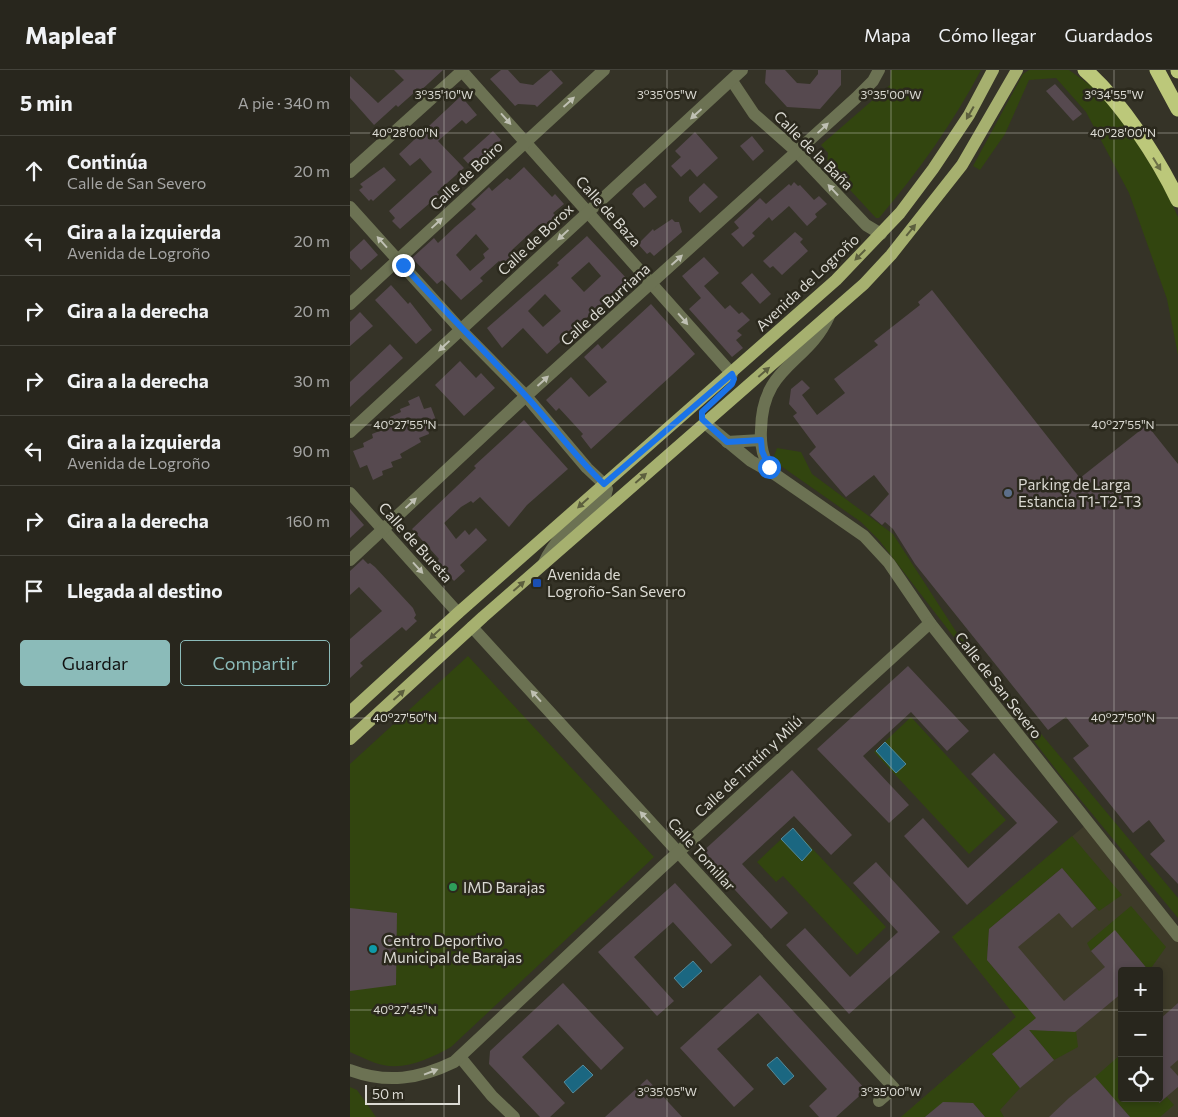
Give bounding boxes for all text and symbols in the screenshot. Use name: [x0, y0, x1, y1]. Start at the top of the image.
text: Mapleaf: [25, 20, 116, 49]
text: Mapa: [864, 24, 911, 46]
text: Cómo llegar: [939, 24, 1036, 46]
text: Guardados: [1064, 24, 1153, 46]
text: 3°35'10"W: [415, 87, 473, 101]
text: 3°35'05"W: [637, 87, 697, 101]
text: 3°35'00"W: [861, 87, 922, 101]
text: 3°34'55"W: [1084, 87, 1144, 101]
text: 5 min: [20, 90, 73, 115]
text: A pie · 340 m: [238, 93, 330, 112]
one-way arrow: [563, 96, 576, 107]
one-way arrow: [965, 106, 974, 119]
street label: Calle de la Baña: [771, 107, 857, 193]
one-way arrow: [690, 108, 702, 120]
one-way arrow: [500, 112, 512, 124]
one-way arrow: [817, 122, 829, 134]
text: 40°28'00"N: [372, 125, 438, 139]
text: 40°28'00"N: [1090, 125, 1156, 139]
street label: Calle de Boiro: [426, 137, 506, 213]
text: Continúa: [67, 150, 148, 173]
icon: ahead: [20, 157, 48, 185]
one-way arrow: [1152, 157, 1162, 170]
text: 20 m: [294, 161, 330, 180]
street label: Calle de Baza: [573, 172, 645, 250]
text: Calle de San Severo: [67, 173, 206, 192]
one-way arrow: [827, 185, 839, 197]
street label: Calle de Borox: [493, 199, 577, 279]
one-way arrow: [430, 217, 442, 229]
text: Gira a la izquierda: [67, 220, 221, 243]
one-way arrow: [906, 224, 917, 237]
icon: left: [20, 227, 48, 255]
one-way arrow: [557, 229, 569, 241]
street label: Avenida de Logroño: [752, 230, 862, 334]
text: 20 m: [294, 231, 330, 250]
one-way arrow: [376, 237, 388, 249]
text: Avenida de Logroño: [67, 243, 210, 262]
one-way arrow: [855, 249, 867, 261]
route end: [392, 254, 415, 277]
one-way arrow: [670, 254, 682, 266]
street label: Calle de Burriana: [557, 259, 653, 349]
icon: right: [20, 297, 48, 325]
text: Gira a la derecha: [67, 299, 209, 322]
text: 20 m: [294, 301, 330, 320]
one-way arrow: [677, 313, 689, 325]
one-way arrow: [438, 340, 450, 352]
one-way arrow: [758, 366, 770, 378]
icon: right: [20, 367, 48, 395]
text: Gira a la derecha: [67, 369, 209, 392]
text: 30 m: [293, 371, 330, 390]
one-way arrow: [537, 375, 549, 387]
text: 40°27'55"N: [373, 417, 437, 431]
text: 40°27'55"N: [1091, 417, 1155, 431]
text: Gira a la izquierda: [67, 430, 221, 453]
icon: left: [20, 437, 48, 465]
text: 90 m: [293, 441, 330, 460]
text: Avenida de Logroño: [67, 453, 210, 472]
route start: [758, 456, 781, 479]
one-way arrow: [635, 472, 647, 484]
place label: Parking de Larga Estancia T1-T2-T3: [1018, 475, 1141, 510]
marker: Parking de Larga Estancia T1-T2-T3: [1002, 487, 1014, 499]
one-way arrow: [405, 497, 417, 509]
street label: Calle de Bureta: [375, 498, 457, 586]
one-way arrow: [576, 498, 589, 509]
icon: right: [20, 507, 48, 535]
text: Gira a la derecha: [67, 509, 209, 532]
text: 160 m: [286, 511, 330, 530]
one-way arrow: [412, 561, 423, 574]
place label: Avenida de Logroño-San Severo: [547, 565, 686, 600]
icon: arrive: [20, 577, 48, 605]
marker: Avenida de Logroño-San Severo: [531, 577, 543, 589]
text: Llegada al destino: [67, 579, 223, 602]
one-way arrow: [513, 580, 526, 591]
one-way arrow: [429, 628, 441, 640]
street label: Calle de San Severo: [952, 628, 1046, 742]
button: Guardar: [20, 640, 170, 686]
button: Compartir: [180, 640, 330, 686]
one-way arrow: [393, 689, 405, 701]
one-way arrow: [530, 691, 542, 703]
text: 40°27'50"N: [373, 710, 437, 724]
text: 40°27'50"N: [1091, 710, 1155, 724]
street label: Calle de Tintín y Milú: [690, 711, 806, 821]
one-way arrow: [639, 811, 651, 823]
street label: Calle Tomillar: [664, 814, 740, 894]
place label: IMD Barajas: [463, 878, 545, 896]
marker: IMD Barajas: [447, 881, 459, 893]
place label: Centro Deportivo Municipal de Barajas: [383, 931, 522, 966]
marker: Centro Deportivo Municipal de Barajas: [367, 943, 379, 955]
map controls: [1118, 967, 1163, 1102]
button: +: [1118, 967, 1163, 1012]
text: 40°27'45"N: [373, 1002, 437, 1016]
button: −: [1118, 1012, 1163, 1057]
button: locate: [1118, 1057, 1163, 1102]
one-way arrow: [424, 1068, 439, 1075]
scale bar: [365, 1082, 460, 1105]
text: 3°35'05"W: [637, 1084, 697, 1098]
text: 3°35'00"W: [861, 1084, 922, 1098]
text: 50 m: [372, 1085, 404, 1102]

